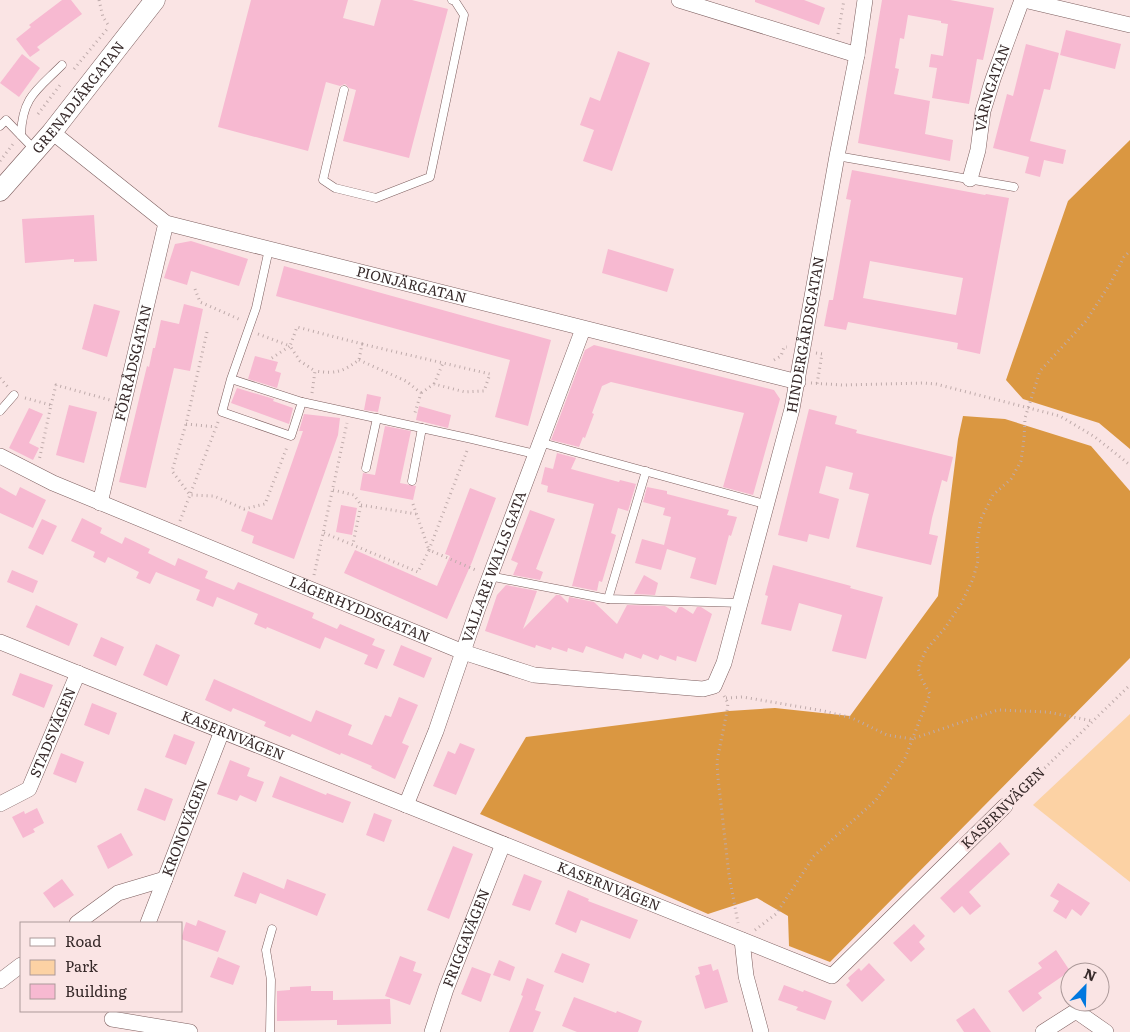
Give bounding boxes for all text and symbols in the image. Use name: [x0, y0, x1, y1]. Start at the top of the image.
street label: GRENADJÄRGATAN: [27, 36, 128, 157]
street label: VÄRNGATAN: [969, 41, 1014, 133]
street label: HINDERGÅRDSGATAN: [780, 255, 828, 415]
street label: PIONJÄRGATAN: [354, 260, 469, 307]
street label: FÖRRÅDSGATAN: [109, 302, 155, 423]
street label: VALLARE WALLS GATA: [456, 487, 531, 645]
street label: LÄGERHYDDSGATAN: [287, 570, 433, 646]
street label: STADSVÄGEN: [24, 684, 80, 780]
street label: KASERNVÄGEN: [179, 705, 288, 764]
street label: KASERNVÄGEN: [956, 762, 1049, 853]
street label: KRONOVÄGEN: [156, 776, 211, 879]
street label: KASERNVÄGEN: [554, 856, 664, 915]
street label: FRIGGAVÄGEN: [437, 886, 493, 990]
legend: [20, 922, 182, 1012]
text: Road: [65, 929, 101, 952]
text: Park: [65, 954, 99, 977]
north arrow: [1060, 962, 1110, 1012]
text: N: [1081, 963, 1100, 986]
text: Building: [65, 979, 127, 1002]

